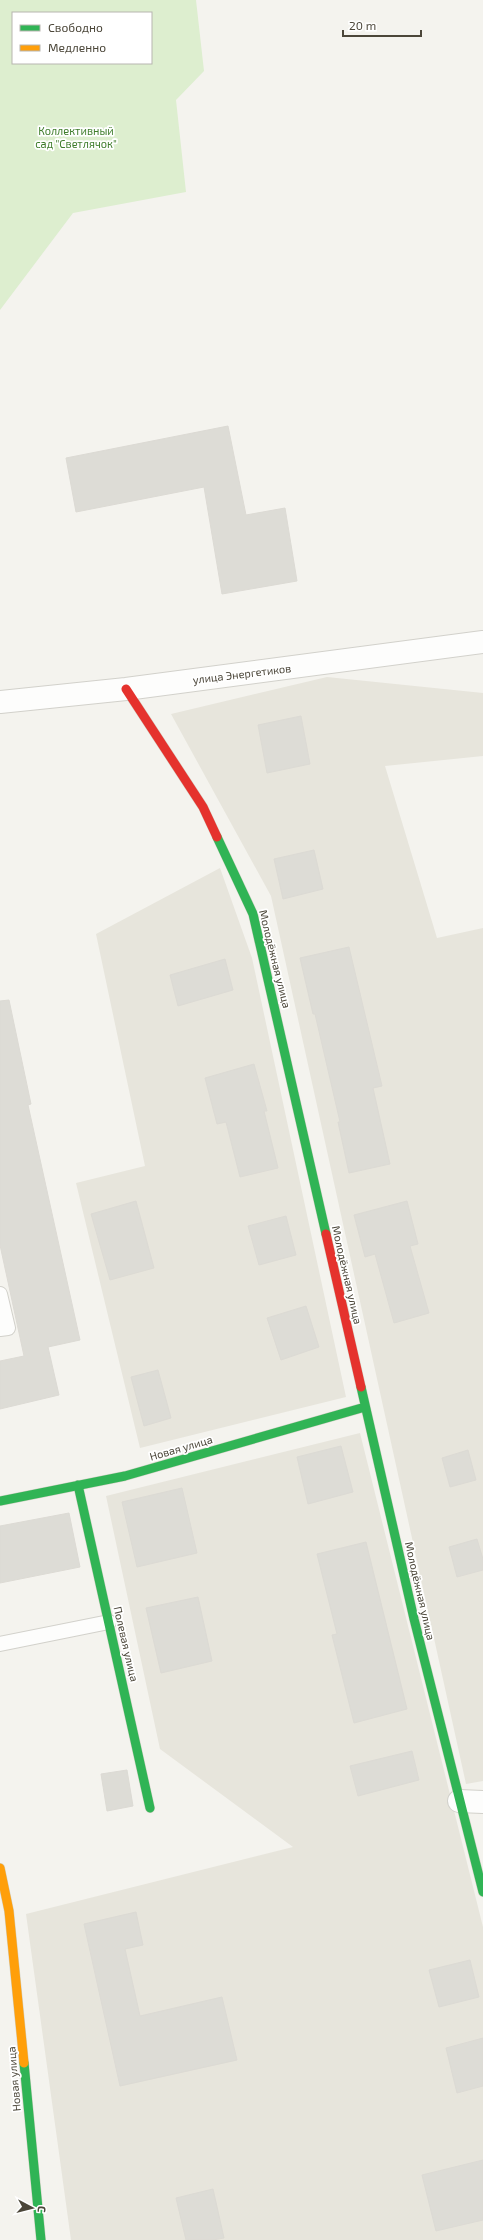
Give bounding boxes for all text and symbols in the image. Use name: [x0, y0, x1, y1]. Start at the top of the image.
legend: [12, 12, 152, 64]
scale bar: [343, 12, 421, 38]
text: 20 m: [349, 18, 376, 32]
text: Свободно: [48, 20, 103, 34]
text: Медленно: [48, 40, 106, 54]
park label: Коллективный сад "Светлячок": [35, 124, 117, 150]
street label: улица Энергетиков: [192, 661, 292, 687]
street label: Молодёжная улица: [256, 908, 294, 1010]
street label: Молодёжная улица: [329, 1224, 365, 1326]
street label: Новая улица: [148, 1432, 214, 1464]
street label: Молодёжная улица: [402, 1540, 438, 1642]
street label: Полевая улица: [111, 1605, 141, 1683]
street label: Новая улица: [4, 2046, 24, 2112]
north arrow: [12, 2188, 52, 2228]
text: С: [36, 2205, 49, 2214]

